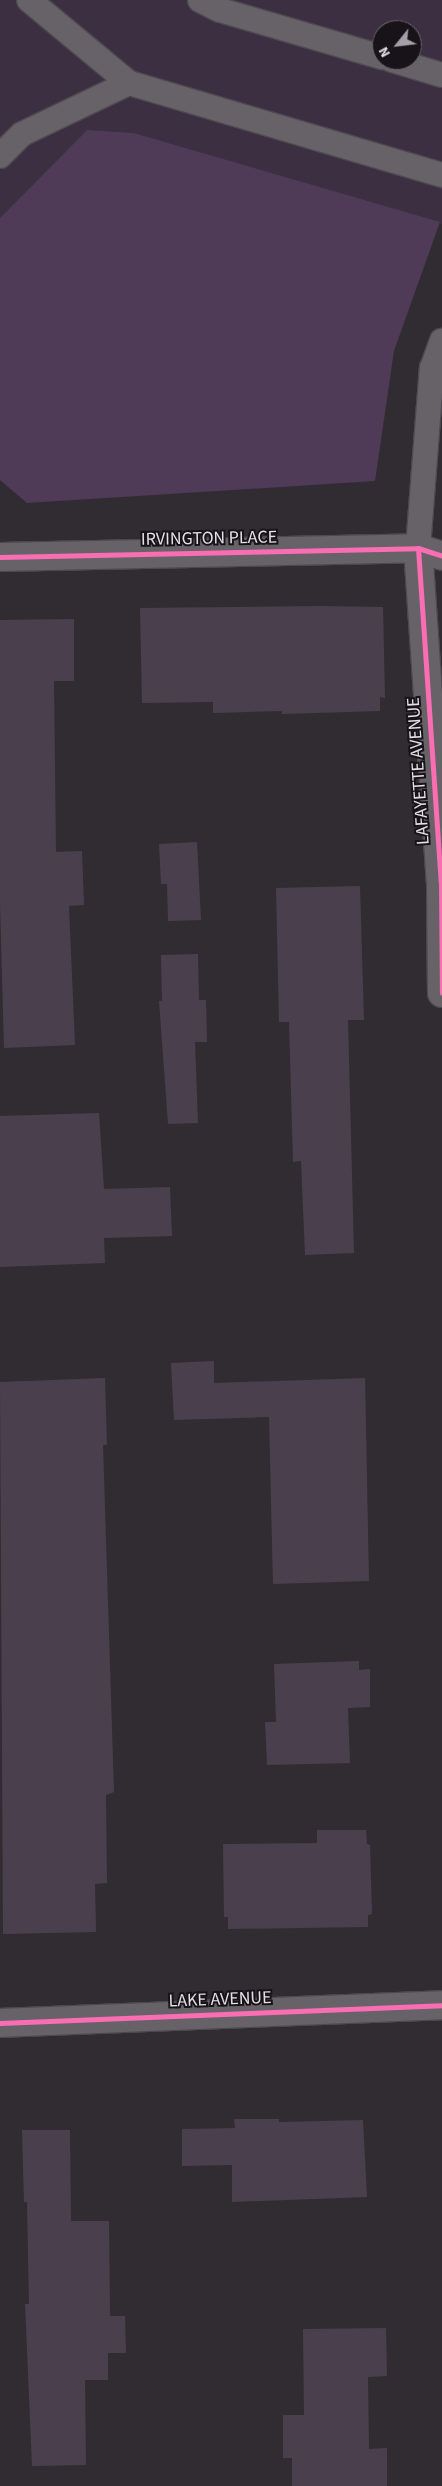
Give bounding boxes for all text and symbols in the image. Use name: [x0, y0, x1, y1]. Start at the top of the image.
north arrow: [372, 20, 422, 70]
text: N: [374, 43, 396, 61]
street label: IRVINGTON PLACE: [141, 527, 277, 551]
street label: LAFAYETTE AVENUE: [403, 697, 435, 845]
street label: LAKE AVENUE: [168, 1987, 272, 2013]

